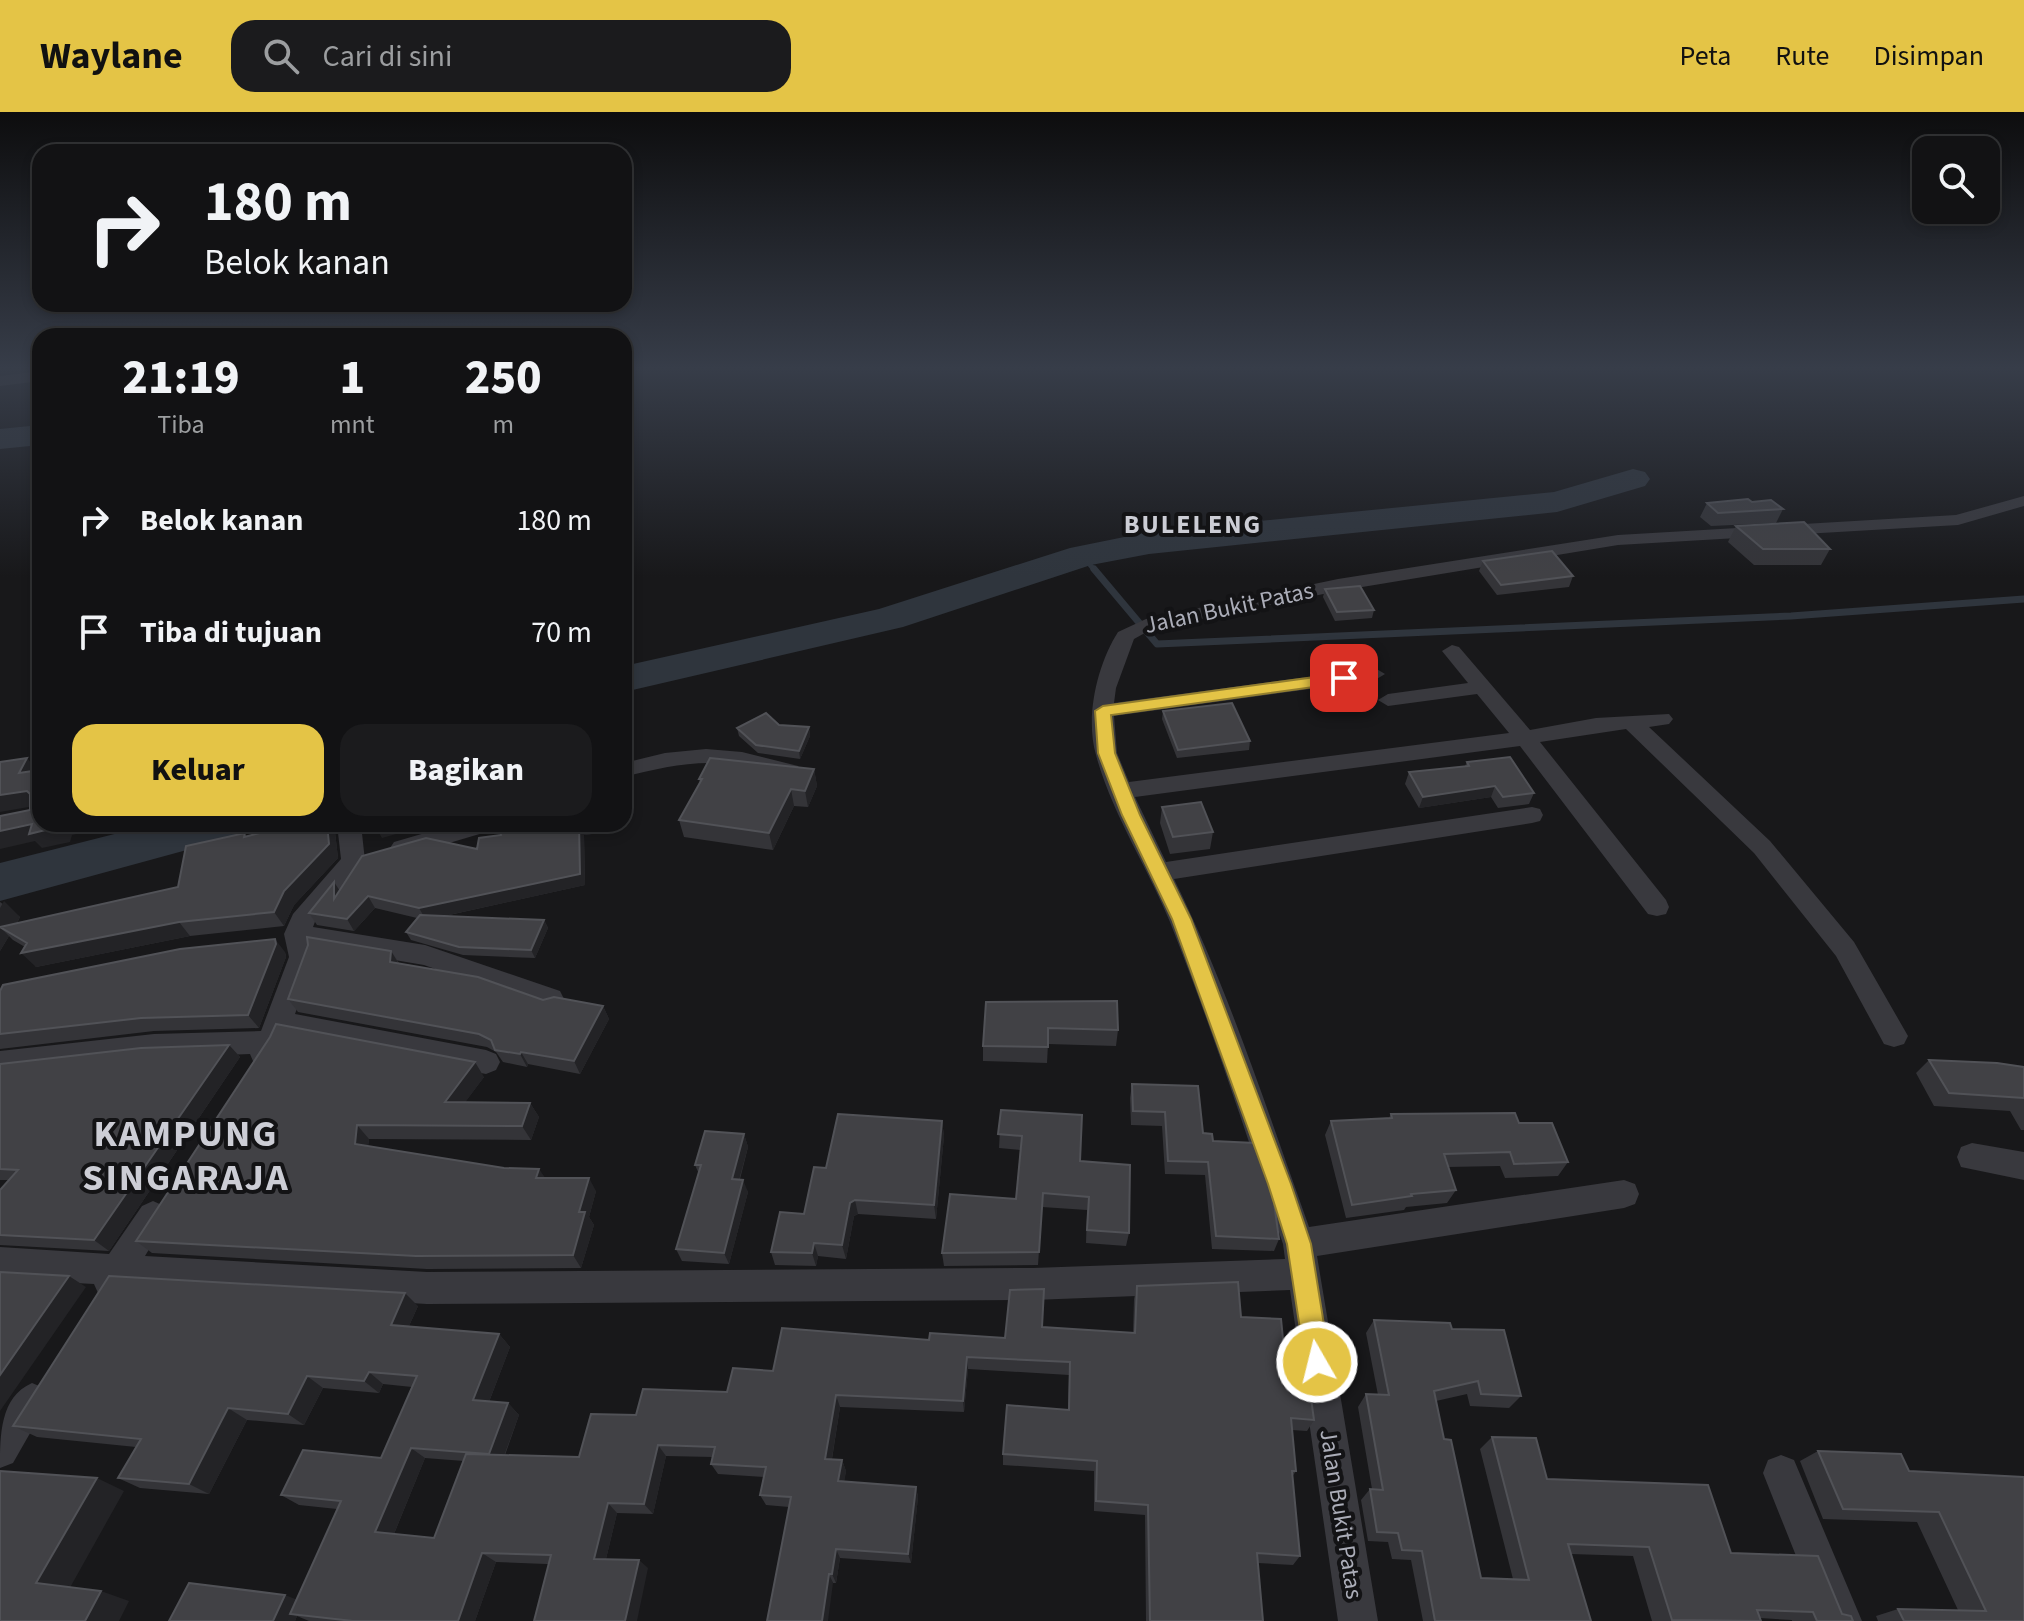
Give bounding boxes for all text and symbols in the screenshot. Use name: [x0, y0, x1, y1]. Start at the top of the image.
search box: [231, 20, 791, 92]
text: Waylane: [40, 29, 183, 83]
icon: search: [259, 34, 303, 78]
text: Cari di sini: [323, 35, 452, 78]
text: Peta: [1680, 36, 1731, 76]
text: Rute: [1775, 36, 1829, 76]
text: Disimpan: [1873, 36, 1984, 76]
map controls: [1912, 136, 2000, 224]
button: search: [1912, 136, 2000, 224]
text: 180 m: [204, 163, 352, 242]
icon: right: [72, 176, 176, 280]
text: Belok kanan: [204, 237, 390, 288]
text: 21:19: [122, 344, 240, 412]
text: 1: [339, 344, 365, 412]
text: 250: [465, 344, 542, 412]
text: Tiba: [157, 406, 205, 443]
text: mnt: [330, 406, 375, 443]
text: m: [492, 406, 514, 443]
icon: right: [72, 498, 116, 542]
text: Belok kanan: [140, 499, 303, 542]
text: 180 m: [516, 499, 592, 542]
district label: BULELENG: [1124, 506, 1262, 543]
street label: Jalan Bukit Patas: [1141, 573, 1317, 643]
icon: arrive: [72, 610, 116, 654]
text: Tiba di tujuan: [140, 611, 322, 654]
text: 70 m: [531, 611, 592, 654]
pin: [1310, 644, 1378, 712]
icon: arrive: [1322, 656, 1366, 700]
button: Keluar: [72, 724, 324, 816]
button: Bagikan: [340, 724, 592, 816]
district label: KAMPUNG SINGARAJA: [82, 1107, 290, 1205]
position arrow: [1275, 1320, 1359, 1404]
street label: Jalan Bukit Patas: [1310, 1426, 1372, 1602]

